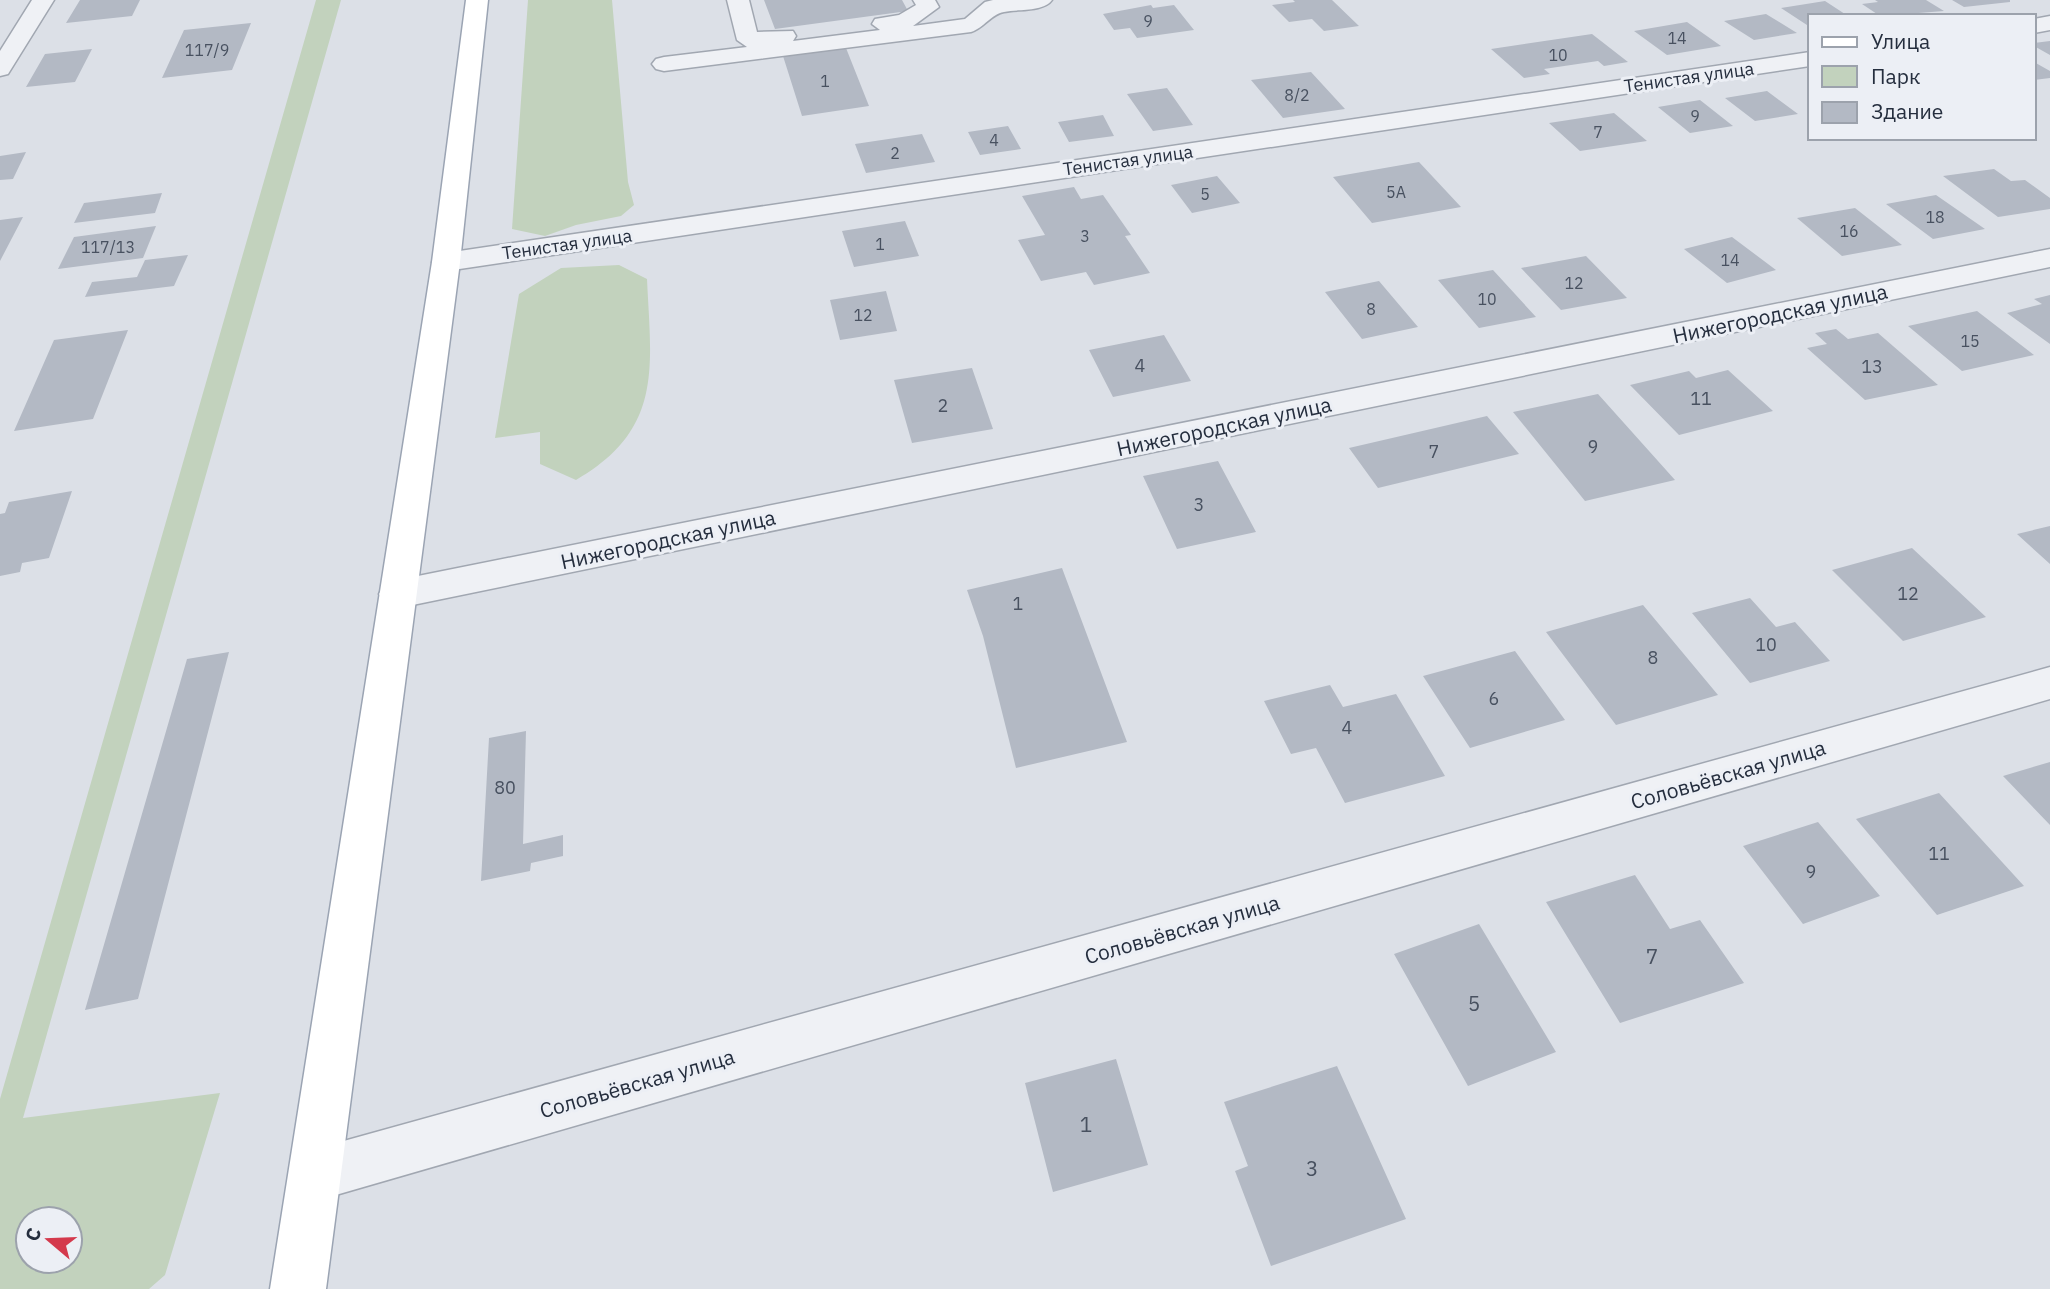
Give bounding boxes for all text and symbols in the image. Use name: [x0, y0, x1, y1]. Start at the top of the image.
house number: 9: [1143, 11, 1153, 31]
legend: [1808, 14, 2036, 140]
text: Улица: [1871, 27, 1930, 55]
house number: 14: [1667, 28, 1687, 48]
house number: 117/9: [185, 40, 229, 60]
house number: 10: [1548, 45, 1568, 65]
street label: Тенистая улица: [1623, 56, 1756, 97]
text: Парк: [1871, 62, 1921, 90]
house number: 1: [820, 71, 830, 91]
house number: 8/2: [1284, 85, 1310, 105]
text: Здание: [1871, 97, 1943, 125]
house number: 9: [1690, 106, 1700, 126]
house number: 7: [1593, 122, 1603, 142]
house number: 4: [989, 130, 999, 150]
street label: Тенистая улица: [1062, 139, 1195, 180]
house number: 2: [890, 143, 900, 163]
house number: 5А: [1386, 182, 1406, 202]
house number: 5: [1200, 184, 1210, 204]
house number: 18: [1925, 207, 1945, 227]
house number: 16: [1839, 221, 1859, 241]
street label: Тенистая улица: [501, 223, 634, 264]
house number: 3: [1080, 226, 1090, 246]
house number: 1: [875, 234, 885, 254]
house number: 117/13: [81, 237, 135, 257]
house number: 14: [1720, 250, 1740, 270]
house number: 12: [1564, 273, 1584, 293]
street label: Нижегородская улица: [1670, 277, 1890, 349]
house number: 10: [1477, 289, 1497, 309]
house number: 8: [1366, 299, 1376, 319]
house number: 12: [853, 305, 873, 325]
house number: 15: [1960, 331, 1980, 351]
house number: 4: [1135, 354, 1146, 377]
house number: 13: [1861, 355, 1883, 378]
house number: 11: [1690, 387, 1712, 410]
street label: Нижегородская улица: [1114, 390, 1334, 462]
house number: 2: [938, 394, 948, 417]
house number: 9: [1588, 435, 1598, 458]
house number: 7: [1429, 440, 1439, 463]
house number: 3: [1194, 493, 1204, 516]
street label: Нижегородская улица: [558, 503, 778, 575]
house number: 12: [1897, 582, 1919, 605]
house number: 1: [1013, 592, 1023, 615]
house number: 10: [1755, 633, 1777, 656]
house number: 8: [1648, 646, 1658, 669]
house number: 6: [1489, 687, 1499, 710]
house number: 4: [1342, 716, 1353, 739]
street label: Соловьёвская улица: [1627, 733, 1829, 815]
house number: 80: [494, 776, 516, 799]
house number: 11: [1928, 842, 1950, 865]
house number: 9: [1806, 860, 1816, 883]
street label: Соловьёвская улица: [1081, 888, 1283, 970]
house number: 7: [1646, 942, 1658, 970]
house number: 5: [1468, 989, 1480, 1017]
street label: Соловьёвская улица: [536, 1042, 738, 1124]
house number: 1: [1080, 1110, 1092, 1138]
house number: 3: [1306, 1154, 1318, 1182]
north arrow: [14, 1205, 84, 1275]
text: С: [20, 1225, 46, 1244]

